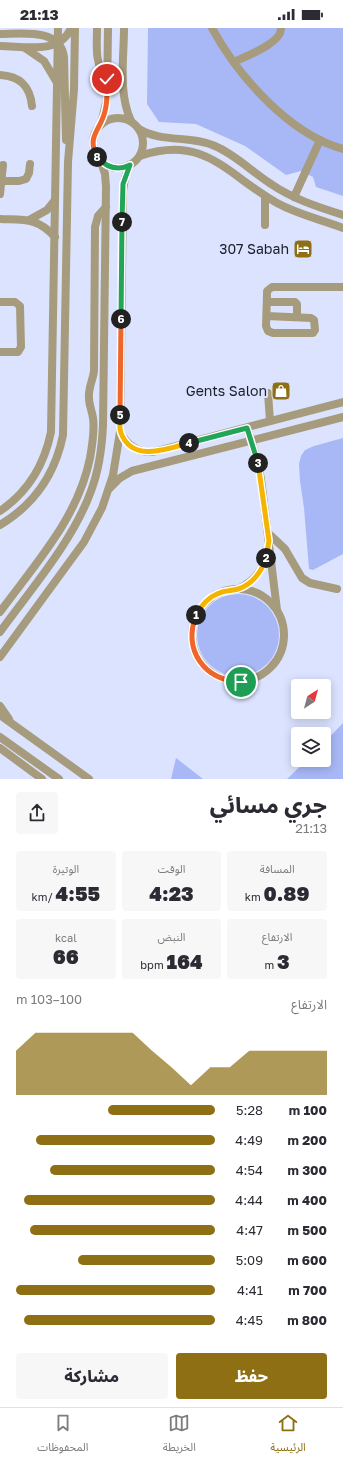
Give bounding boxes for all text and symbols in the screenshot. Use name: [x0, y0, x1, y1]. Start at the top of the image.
text: 21:13: [20, 5, 59, 23]
pin: [90, 62, 124, 96]
icon: check: [96, 68, 118, 90]
pin: 8: [87, 147, 107, 167]
text: 8: [93, 150, 101, 163]
pin: 7: [112, 212, 132, 232]
text: 7: [119, 215, 125, 228]
hotel icon: 307 Sabah: [292, 238, 314, 260]
place label: 307 Sabah: [219, 240, 289, 257]
pin: 6: [111, 309, 131, 329]
text: 6: [118, 312, 125, 325]
shop icon: Gents Salon: [270, 380, 292, 402]
place label: Gents Salon: [186, 382, 267, 399]
pin: 5: [110, 405, 130, 425]
text: 5: [117, 408, 123, 421]
pin: 4: [179, 433, 199, 453]
text: 4: [186, 436, 192, 449]
pin: 3: [248, 453, 268, 473]
text: 3: [255, 456, 261, 469]
pin: 2: [256, 548, 276, 568]
text: 2: [263, 551, 269, 564]
pin: 1: [186, 605, 206, 625]
text: 1: [193, 608, 199, 621]
pin: [224, 665, 258, 699]
icon: arrive: [230, 671, 252, 693]
north arrow: [291, 679, 331, 719]
map controls: [291, 679, 331, 767]
button: layers: [291, 727, 331, 767]
text: جري مسائي: [210, 791, 327, 818]
button: share: [16, 792, 58, 834]
text: 21:13: [295, 820, 327, 836]
text: الوتيرة: [53, 862, 79, 875]
text: الوقت: [158, 862, 185, 875]
text: المسافة: [260, 862, 295, 875]
text: 4:55: [56, 881, 100, 905]
text: 4:23: [149, 881, 194, 905]
text: 0.89: [264, 881, 309, 905]
text: /km: [32, 890, 56, 903]
text: km: [245, 890, 264, 903]
text: النبض: [158, 930, 185, 943]
text: الارتفاع: [262, 930, 292, 943]
text: kcal: [55, 931, 77, 944]
text: 66: [53, 944, 79, 968]
text: 164: [166, 949, 203, 973]
text: 3: [277, 949, 290, 973]
text: bpm: [140, 958, 166, 971]
text: m: [265, 958, 277, 971]
text: 100–103 m: [16, 991, 82, 1007]
text: الارتفاع: [291, 996, 327, 1012]
text: 5:28: [236, 1102, 263, 1118]
text: 100 m: [289, 1102, 327, 1118]
text: 4:49: [235, 1132, 263, 1148]
text: 200 m: [288, 1132, 327, 1148]
text: 4:54: [236, 1162, 263, 1178]
text: 300 m: [288, 1162, 327, 1178]
text: 4:44: [235, 1192, 263, 1208]
text: 400 m: [287, 1192, 327, 1208]
text: 4:47: [236, 1222, 263, 1238]
text: 500 m: [288, 1222, 327, 1238]
text: 5:09: [236, 1252, 263, 1268]
text: 600 m: [287, 1252, 327, 1268]
text: 4:41: [237, 1282, 263, 1298]
text: 700 m: [288, 1282, 327, 1298]
text: 4:45: [236, 1312, 263, 1328]
text: 800 m: [287, 1312, 327, 1328]
button: مشاركة: [16, 1353, 168, 1399]
button: حفظ: [176, 1353, 327, 1399]
tab: المحفوظات: [37, 1412, 88, 1459]
tab: الخريطة: [163, 1412, 196, 1459]
tab: الرئيسية: [270, 1412, 306, 1459]

